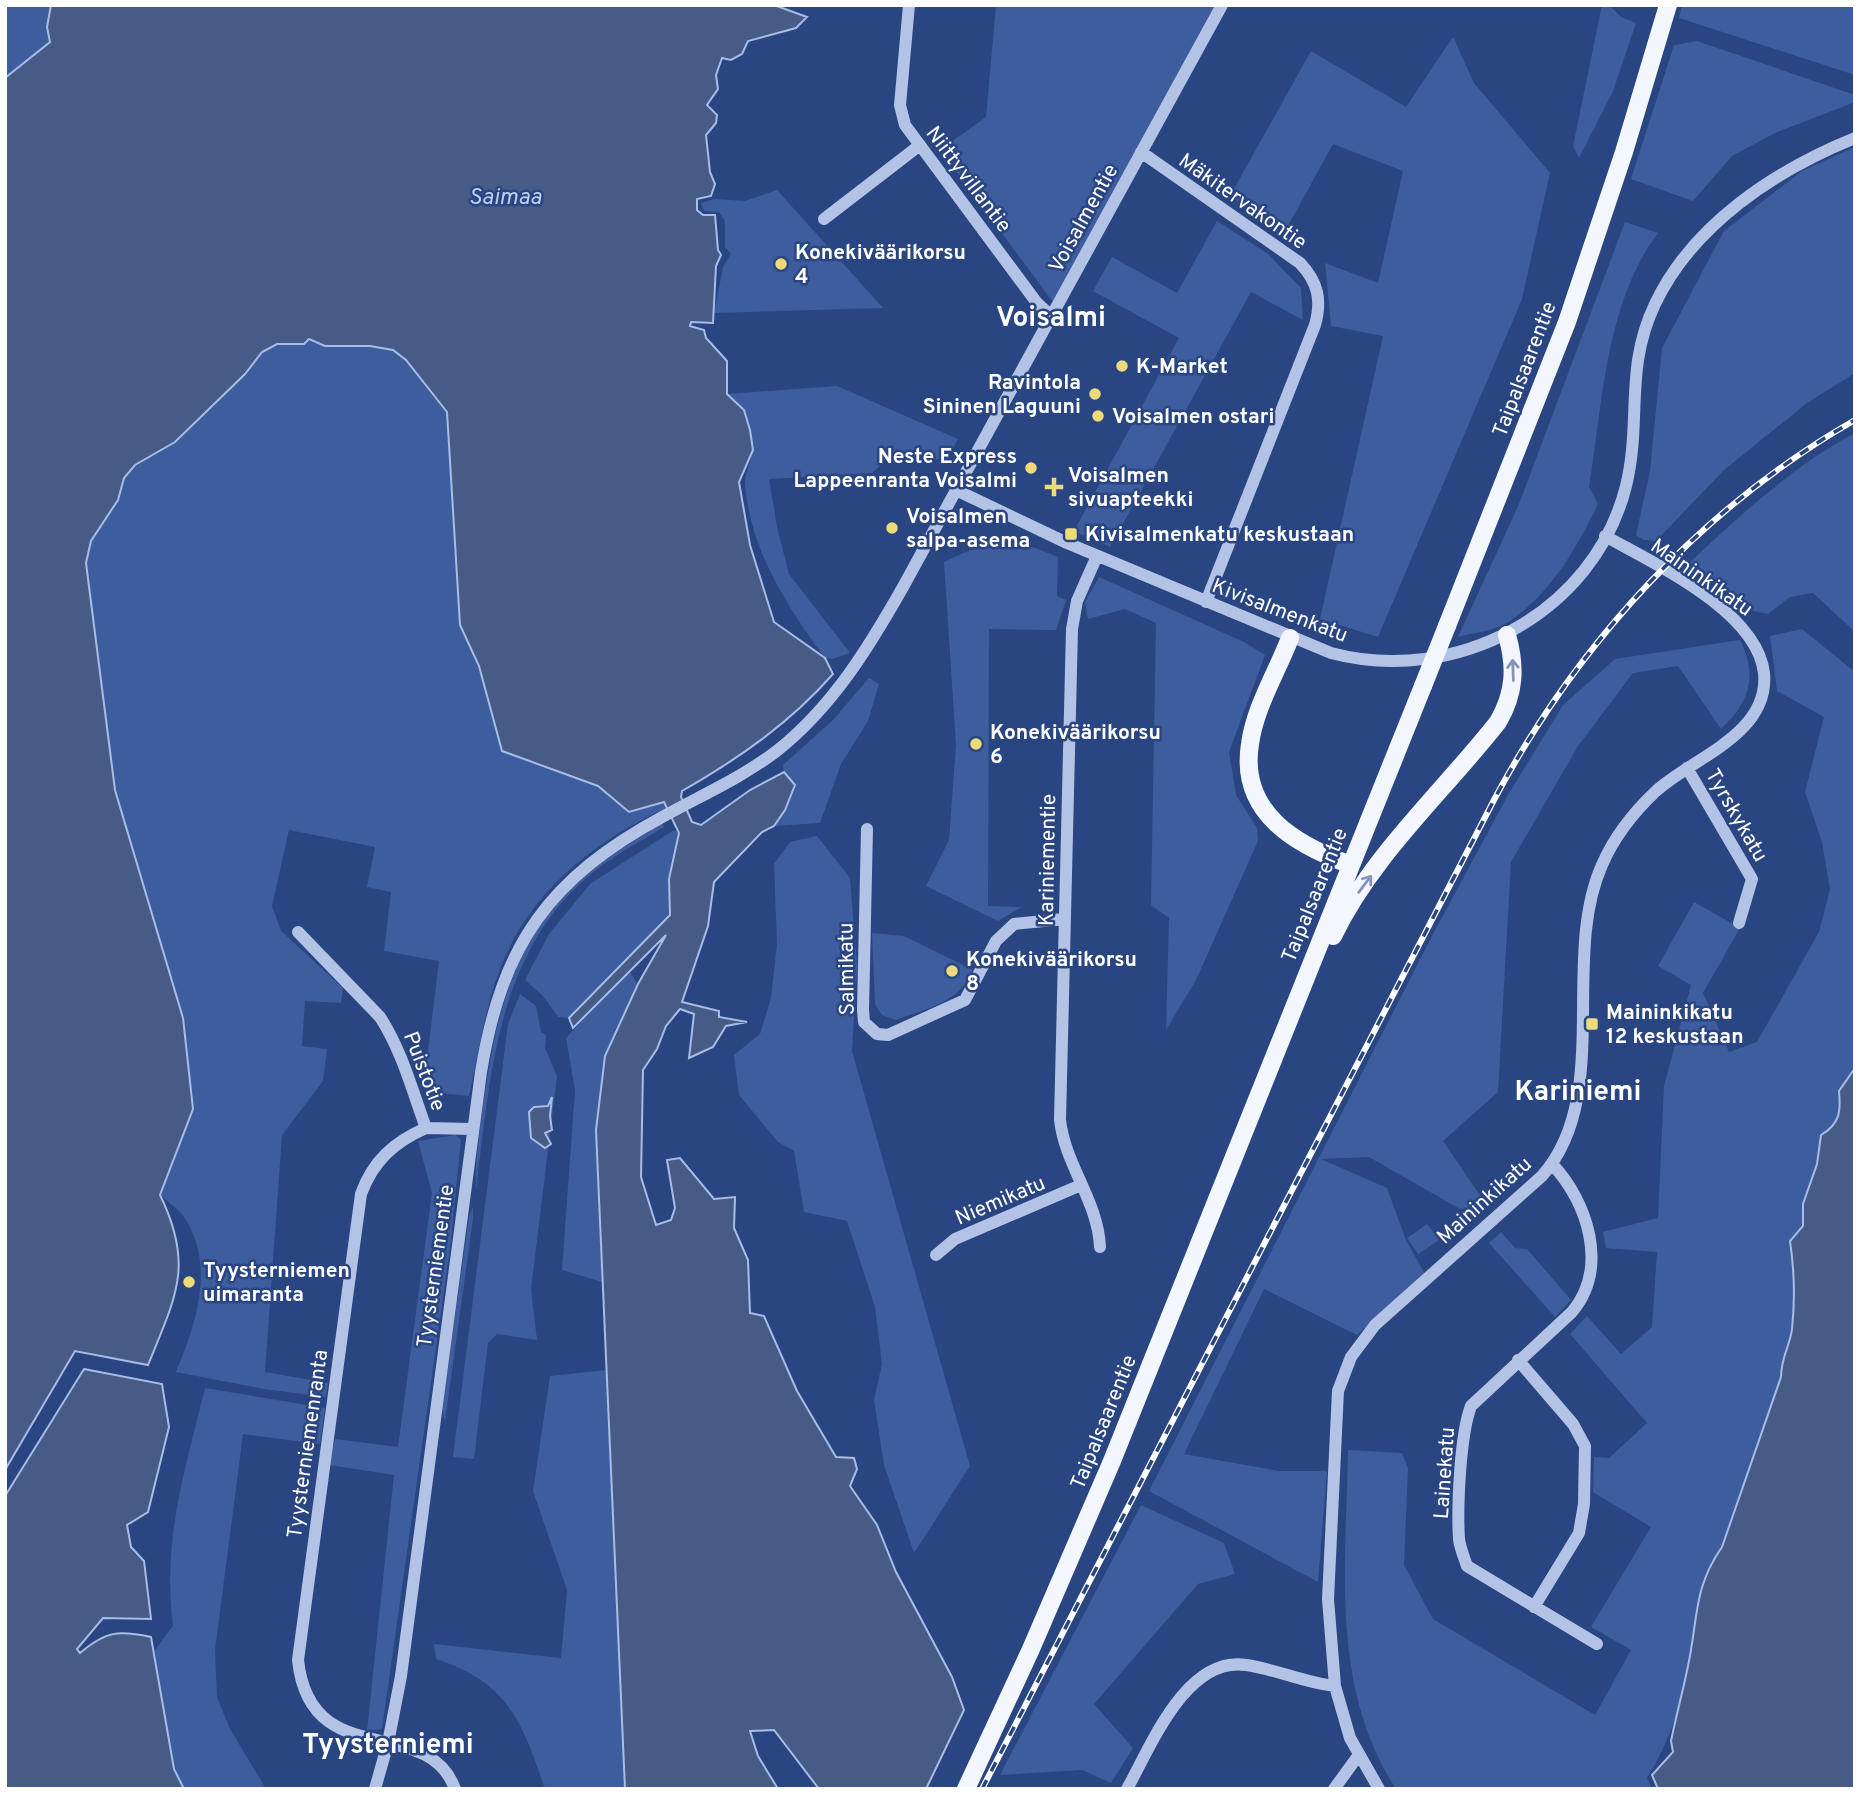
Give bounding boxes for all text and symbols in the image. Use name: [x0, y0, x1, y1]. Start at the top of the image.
street label: Niittyvillantie: [919, 121, 1017, 239]
street label: Mäkitervakontie: [1173, 148, 1312, 256]
street label: Voisalmentie: [1043, 160, 1125, 278]
water label: Saimaa: [468, 184, 542, 213]
place label: Konekiväärikorsu 4: [795, 240, 966, 291]
marker: Konekiväärikorsu 4: [773, 256, 789, 272]
street label: Taipalsaarentie: [1487, 298, 1564, 441]
district label: Voisalmi: [996, 301, 1106, 337]
place label: K-Market: [1136, 354, 1228, 381]
marker: K-Market: [1114, 358, 1130, 374]
place label: Ravintola Sininen Laguuni: [923, 370, 1081, 421]
marker: Ravintola Sininen Laguuni: [1087, 386, 1103, 402]
place label: Voisalmen ostari: [1112, 404, 1274, 431]
marker: Voisalmen ostari: [1090, 408, 1106, 424]
place label: Neste Express Lappeenranta Voisalmi: [793, 444, 1017, 495]
marker: Neste Express Lappeenranta Voisalmi: [1023, 460, 1039, 476]
place label: Voisalmen sivuapteekki: [1068, 463, 1194, 514]
marker: Voisalmen sivuapteekki: [1046, 479, 1062, 495]
place label: Voisalmen salpa-asema: [906, 504, 1030, 555]
marker: Voisalmen salpa-asema: [884, 520, 900, 536]
place label: Kivisalmenkatu keskustaan: [1085, 522, 1354, 549]
marker: Kivisalmenkatu keskustaan: [1063, 526, 1079, 542]
street label: Maininkikatu: [1645, 533, 1758, 623]
street label: Kivisalmenkatu: [1208, 573, 1351, 650]
one-way arrow: [1506, 659, 1519, 682]
place label: Konekiväärikorsu 6: [990, 720, 1161, 771]
marker: Konekiväärikorsu 6: [968, 736, 984, 752]
street label: Tyrskykatu: [1698, 764, 1773, 867]
street label: Kariniementie: [1034, 794, 1063, 926]
street label: Taipalsaarentie: [1276, 824, 1355, 967]
one-way arrow: [1357, 875, 1372, 893]
street label: Salmikatu: [833, 922, 862, 1016]
place label: Konekiväärikorsu 8: [966, 947, 1137, 998]
marker: Konekiväärikorsu 8: [944, 963, 960, 979]
place label: Maininkikatu 12 keskustaan: [1606, 1000, 1744, 1051]
marker: Maininkikatu 12 keskustaan: [1584, 1016, 1600, 1032]
street label: Puistotie: [396, 1028, 451, 1115]
district label: Kariniemi: [1515, 1075, 1641, 1111]
street label: Maininkikatu: [1432, 1151, 1538, 1251]
street label: Niemikatu: [951, 1170, 1050, 1232]
street label: Tyysterniementie: [412, 1183, 461, 1350]
place label: Tyysterniemen uimaranta: [203, 1258, 350, 1309]
marker: Tyysterniemen uimaranta: [181, 1274, 197, 1290]
street label: Tyysterniemenranta: [282, 1348, 335, 1540]
street label: Taipalsaarentie: [1065, 1351, 1144, 1494]
street label: Lainekatu: [1429, 1426, 1462, 1520]
district label: Tyysterniemi: [302, 1728, 474, 1764]

